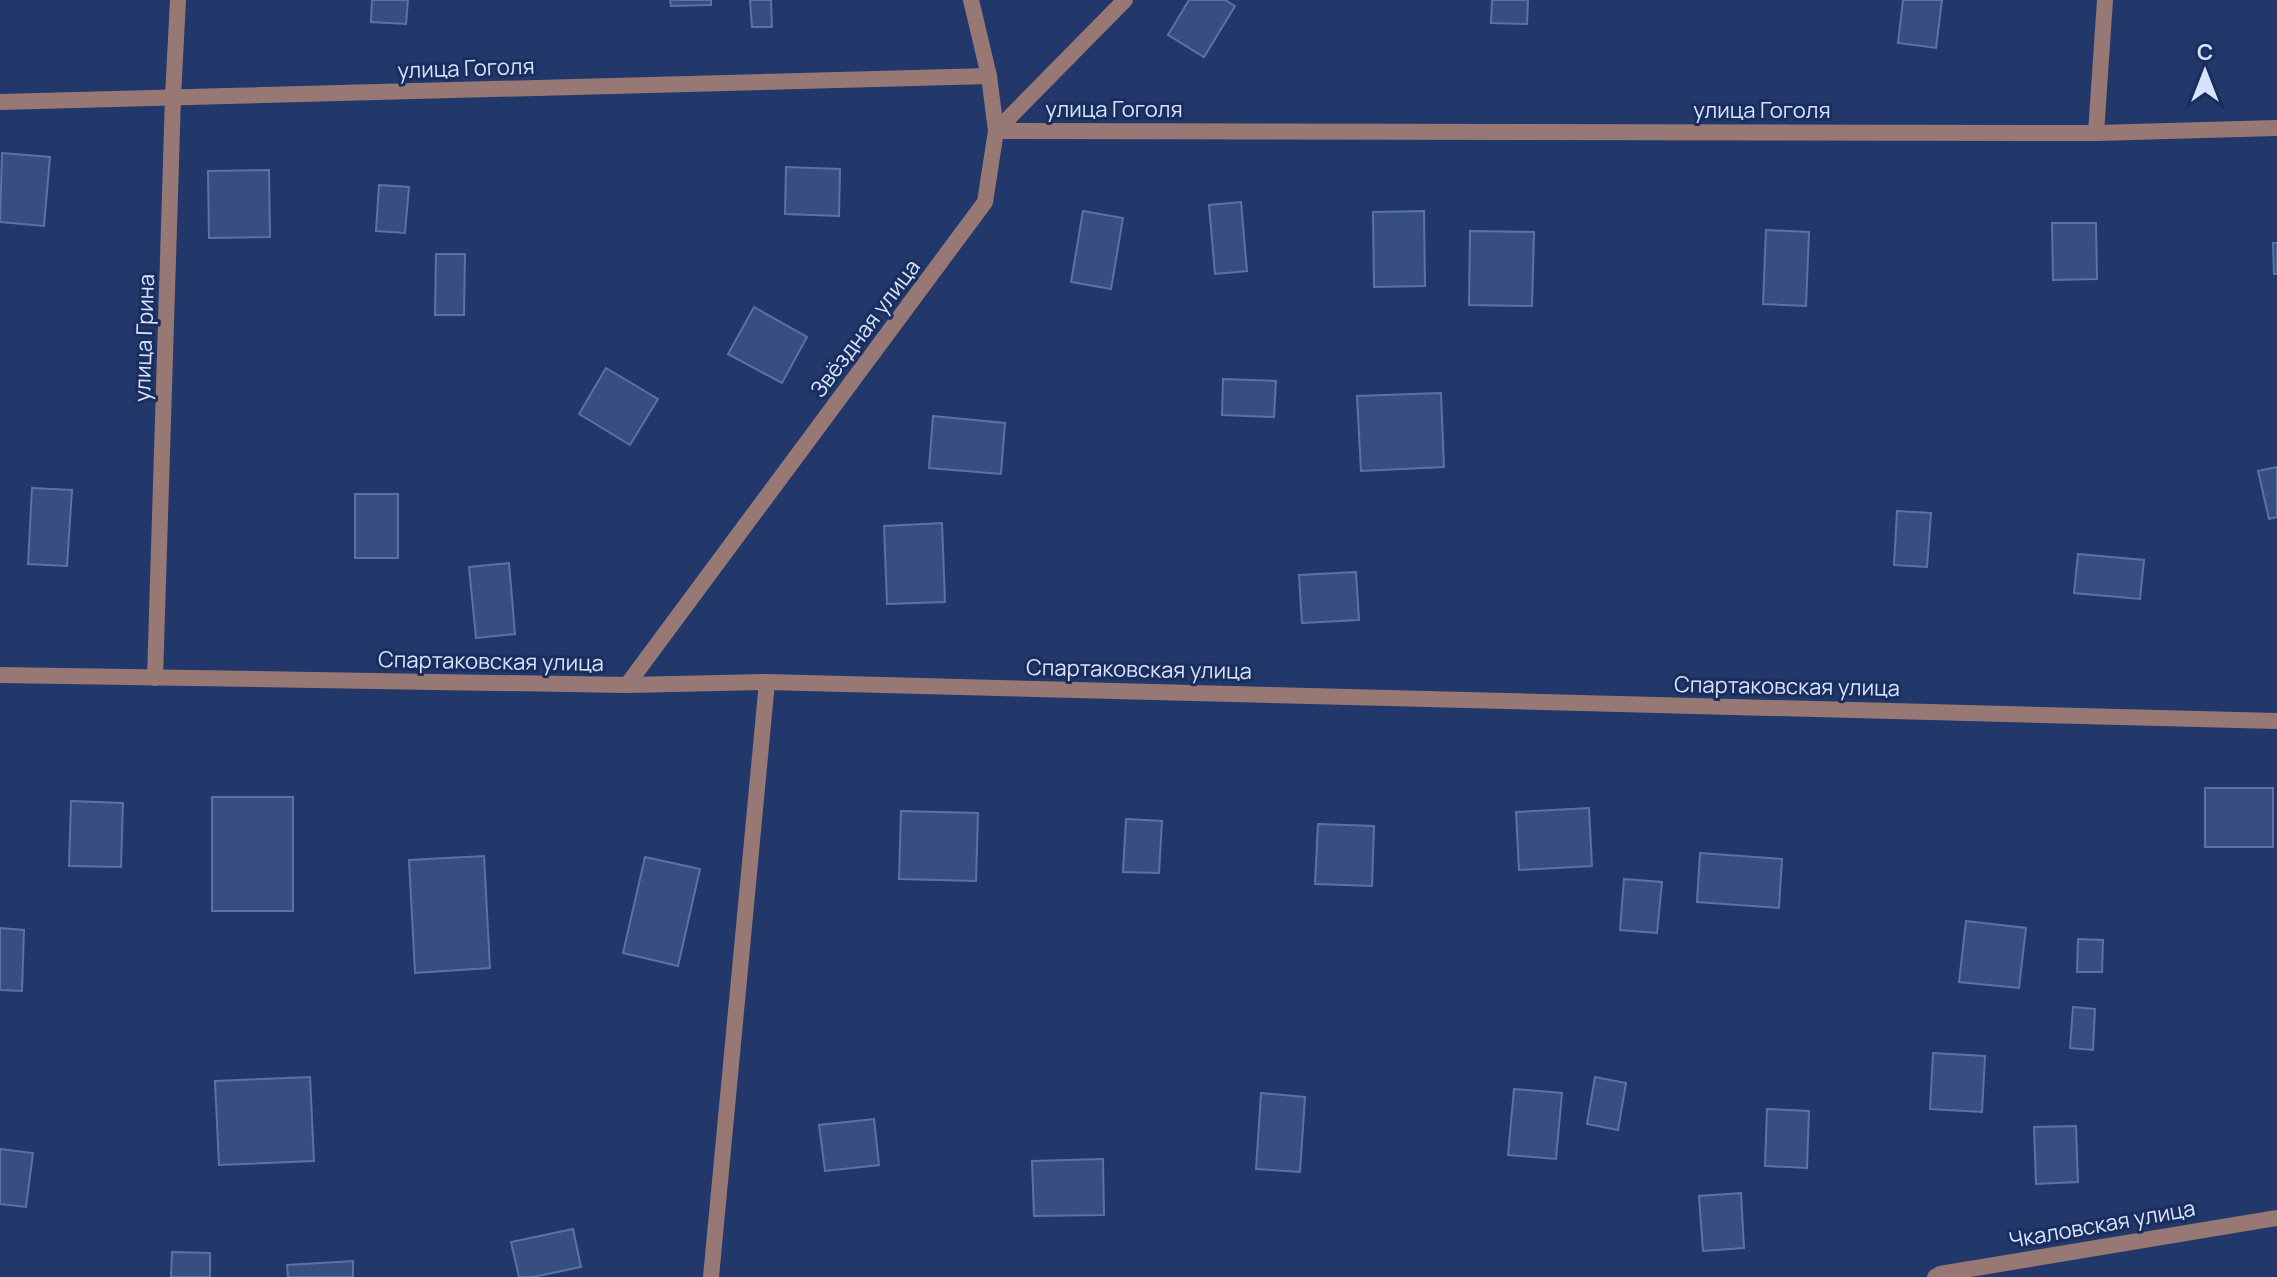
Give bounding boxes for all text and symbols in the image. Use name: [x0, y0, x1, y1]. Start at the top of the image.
north arrow: [2165, 32, 2245, 112]
text: С: [2197, 37, 2213, 67]
street label: улица Гоголя: [397, 51, 535, 85]
street label: улица Гоголя: [1045, 94, 1183, 124]
street label: улица Гоголя: [1693, 95, 1831, 125]
street label: Звёздная улица: [803, 253, 927, 403]
street label: улица Грина: [127, 274, 161, 402]
street label: Спартаковская улица: [378, 644, 604, 678]
street label: Спартаковская улица: [1026, 652, 1252, 686]
street label: Спартаковская улица: [1674, 669, 1900, 703]
street label: Чкаловская улица: [2006, 1193, 2198, 1255]

